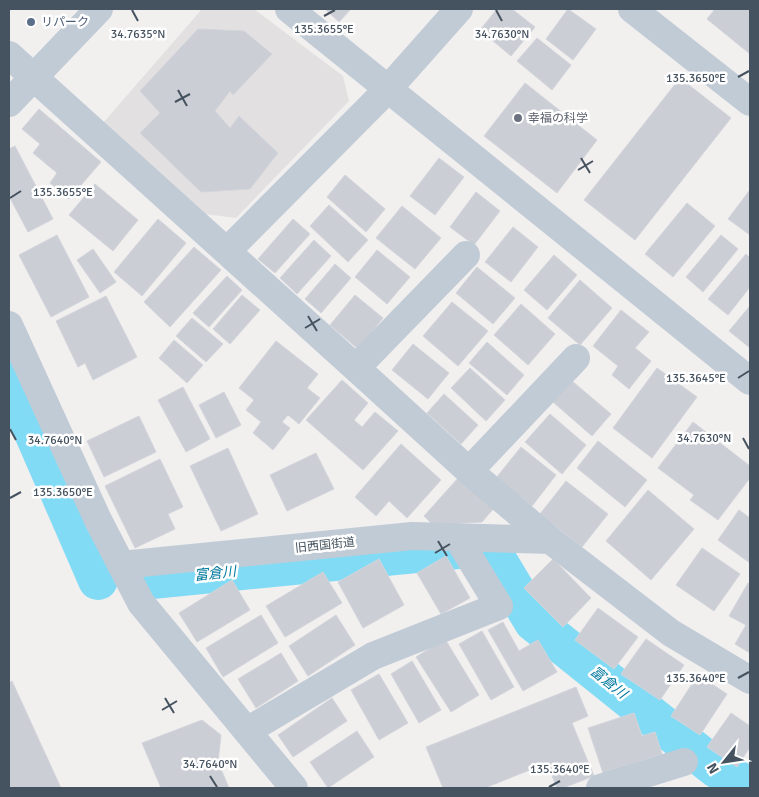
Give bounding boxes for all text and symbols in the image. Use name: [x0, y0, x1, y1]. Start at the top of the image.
place label: リパーク: [41, 15, 89, 30]
marker: リパーク: [25, 16, 37, 28]
text: 135.3655°E: [294, 22, 354, 37]
text: 34.7635°N: [111, 27, 165, 42]
text: 34.7630°N: [475, 27, 529, 42]
text: 135.3650°E: [666, 71, 726, 86]
place label: 幸福の科学: [528, 111, 588, 126]
marker: 幸福の科学: [512, 112, 524, 124]
text: 135.3655°E: [33, 185, 93, 200]
text: 135.3645°E: [666, 371, 726, 386]
text: 34.7630°N: [677, 431, 731, 446]
text: 34.7640°N: [28, 433, 82, 448]
text: 135.3650°E: [33, 485, 93, 500]
street label: 旧西国街道: [294, 535, 356, 556]
water label: 富倉川: [193, 563, 239, 584]
water label: 富倉川: [587, 663, 632, 703]
text: 135.3640°E: [666, 671, 726, 686]
north arrow: [699, 737, 749, 787]
text: 34.7640°N: [183, 757, 237, 772]
text: N: [703, 760, 723, 777]
text: 135.3640°E: [530, 762, 590, 777]

